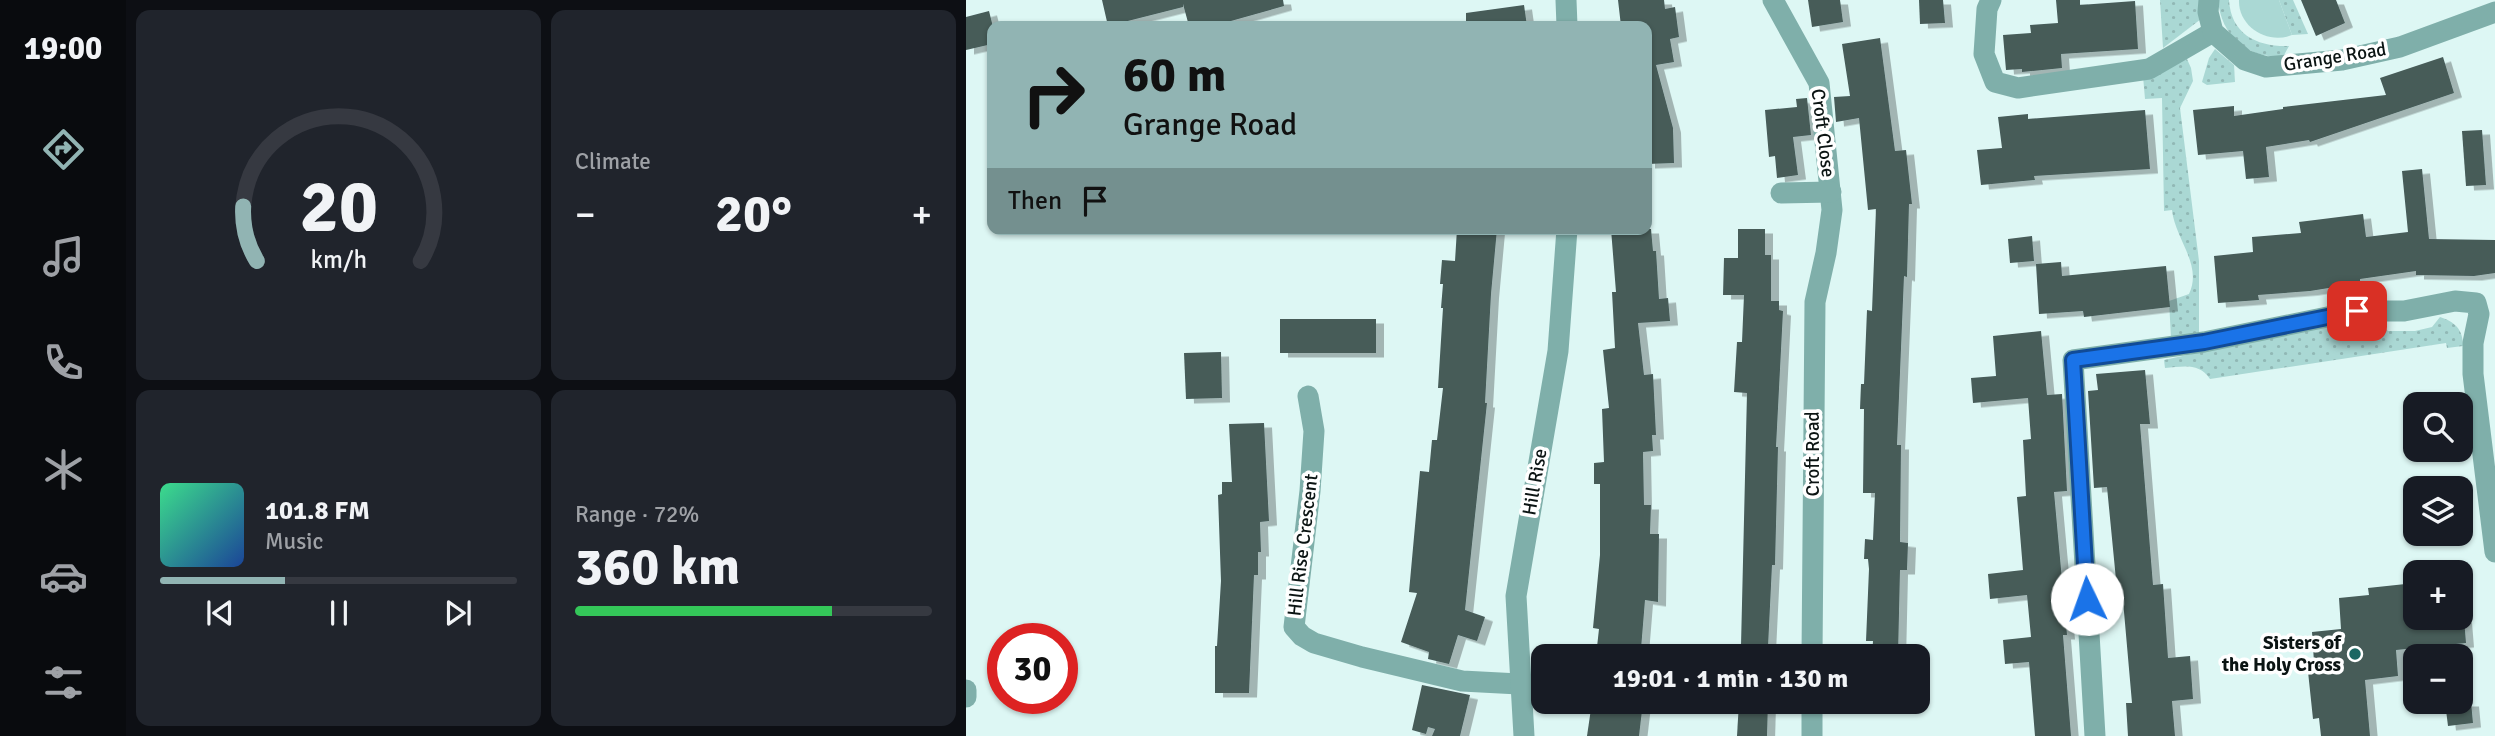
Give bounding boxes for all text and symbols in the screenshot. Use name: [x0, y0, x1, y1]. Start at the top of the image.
text: 19:00: [24, 29, 102, 68]
street label: Grange Road: [2282, 37, 2388, 77]
text: 60 m: [1123, 45, 1226, 105]
icon: right: [1008, 49, 1099, 140]
street label: Croft Close: [1806, 87, 1840, 179]
text: Grange Road: [1123, 105, 1297, 144]
icon: directions: [39, 125, 88, 174]
text: Climate: [575, 147, 651, 176]
text: 20: [299, 163, 378, 252]
text: 20°: [715, 182, 792, 246]
icon: arrive: [1076, 182, 1114, 220]
text: Then: [1008, 185, 1062, 217]
text: −: [575, 191, 596, 238]
text: +: [911, 191, 932, 238]
icon: music: [39, 232, 88, 281]
text: km/h: [310, 244, 367, 275]
pin: [2327, 281, 2387, 341]
icon: arrive: [2338, 292, 2376, 330]
icon: phone: [39, 338, 88, 387]
map controls: [2403, 392, 2473, 714]
button: search: [2403, 392, 2473, 462]
street label: Croft Road: [1801, 411, 1825, 497]
icon: climate: [39, 445, 88, 494]
street label: Hill Rise: [1517, 447, 1553, 517]
street label: Hill Rise Crescent: [1282, 472, 1324, 617]
button: layers: [2403, 476, 2473, 546]
text: 101.8 FM: [265, 495, 370, 527]
text: Range · 72%: [575, 500, 699, 529]
text: Music: [265, 527, 323, 556]
text: 360 km: [575, 535, 740, 599]
icon: car: [39, 552, 88, 601]
button: +: [2403, 560, 2473, 630]
position arrow: [2050, 562, 2124, 636]
icon: previous: [201, 594, 239, 632]
icon: pause: [320, 594, 358, 632]
icon: next: [439, 594, 477, 632]
speed limit sign: 30: [987, 623, 1078, 714]
place label: Sisters of the Holy Cross: [2221, 631, 2342, 677]
button: −: [2403, 644, 2473, 714]
marker: Sisters of the Holy Cross: [2347, 646, 2363, 662]
icon: filters: [39, 658, 88, 707]
text: 19:01 · 1 min · 130 m: [1613, 663, 1848, 695]

